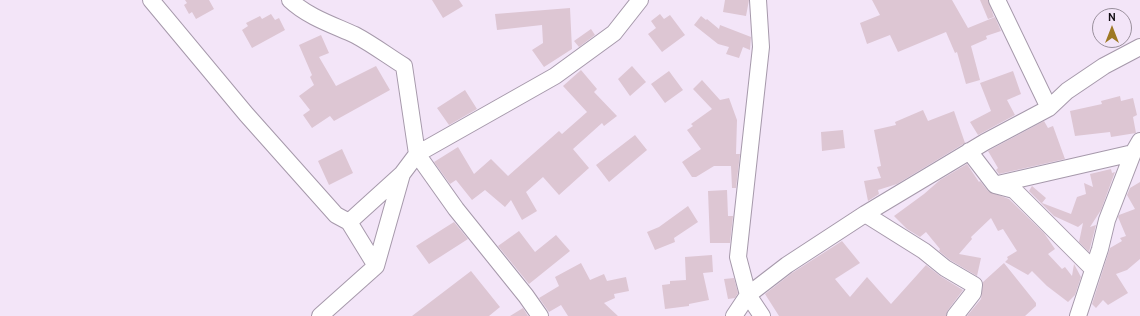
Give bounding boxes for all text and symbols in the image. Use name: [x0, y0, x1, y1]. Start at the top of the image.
north arrow: [1092, 8, 1132, 48]
text: N: [1108, 10, 1116, 24]

